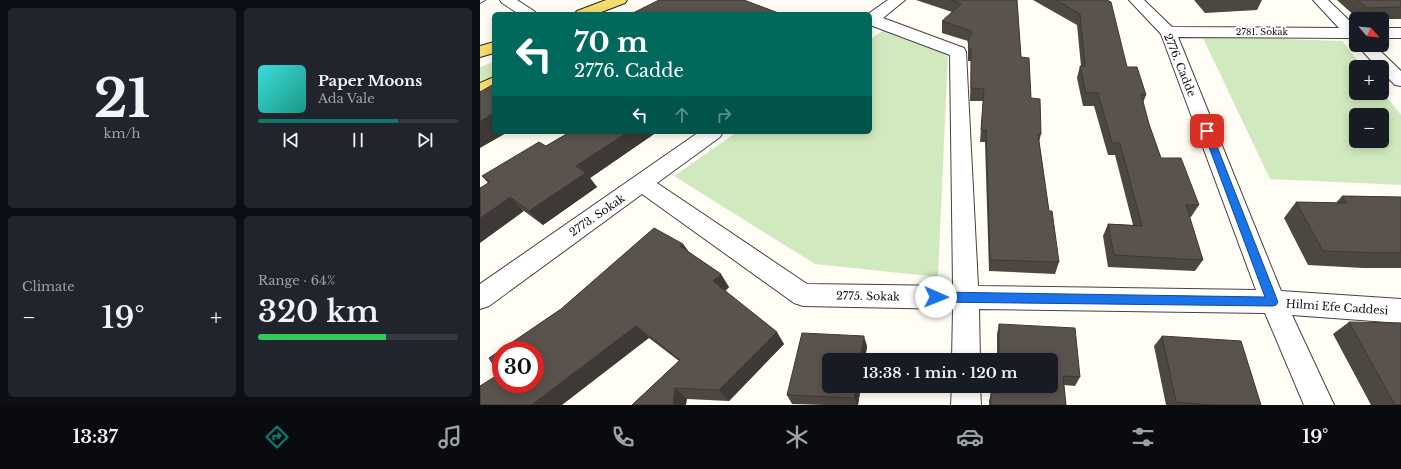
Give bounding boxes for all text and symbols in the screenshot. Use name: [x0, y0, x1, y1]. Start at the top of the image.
north arrow: [1349, 12, 1389, 52]
map controls: [1349, 12, 1389, 148]
text: 70 m: [574, 25, 648, 60]
street label: 2781. Sokak: [1236, 26, 1289, 37]
icon: left: [508, 28, 560, 80]
street label: 2776. Cadde: [1161, 31, 1199, 99]
text: 2776. Cadde: [574, 60, 684, 82]
button: +: [1349, 60, 1389, 100]
text: 21: [94, 67, 150, 131]
text: Paper Moons: [318, 71, 422, 90]
text: Ada Vale: [318, 90, 375, 107]
icon: left: [629, 104, 651, 126]
icon: ahead: [671, 104, 693, 126]
icon: right: [713, 104, 735, 126]
button: −: [1349, 108, 1389, 148]
pin: [1190, 114, 1224, 148]
icon: arrive: [1196, 120, 1218, 142]
text: km/h: [104, 125, 140, 142]
icon: previous: [280, 129, 302, 151]
icon: pause: [347, 129, 369, 151]
icon: next: [414, 129, 436, 151]
street label: 2773. Sokak: [567, 191, 628, 239]
text: Range · 64%: [258, 272, 335, 289]
position arrow: [915, 276, 957, 318]
text: Climate: [22, 278, 75, 295]
street label: 2775. Sokak: [836, 288, 900, 304]
text: 320 km: [258, 293, 379, 330]
street label: Hilmi Efe Caddesi: [1285, 296, 1389, 318]
text: 19°: [101, 299, 145, 336]
text: −: [22, 304, 36, 331]
text: +: [210, 304, 222, 331]
speed limit sign: 30: [492, 341, 544, 393]
text: 13:38 · 1 min · 120 m: [863, 363, 1018, 382]
icon: directions: [263, 423, 291, 451]
icon: music: [436, 423, 464, 451]
icon: phone: [609, 423, 637, 451]
icon: climate: [783, 423, 811, 451]
icon: car: [956, 423, 984, 451]
icon: filters: [1129, 423, 1157, 451]
text: 13:37: [73, 426, 118, 448]
text: 19°: [1302, 426, 1328, 448]

